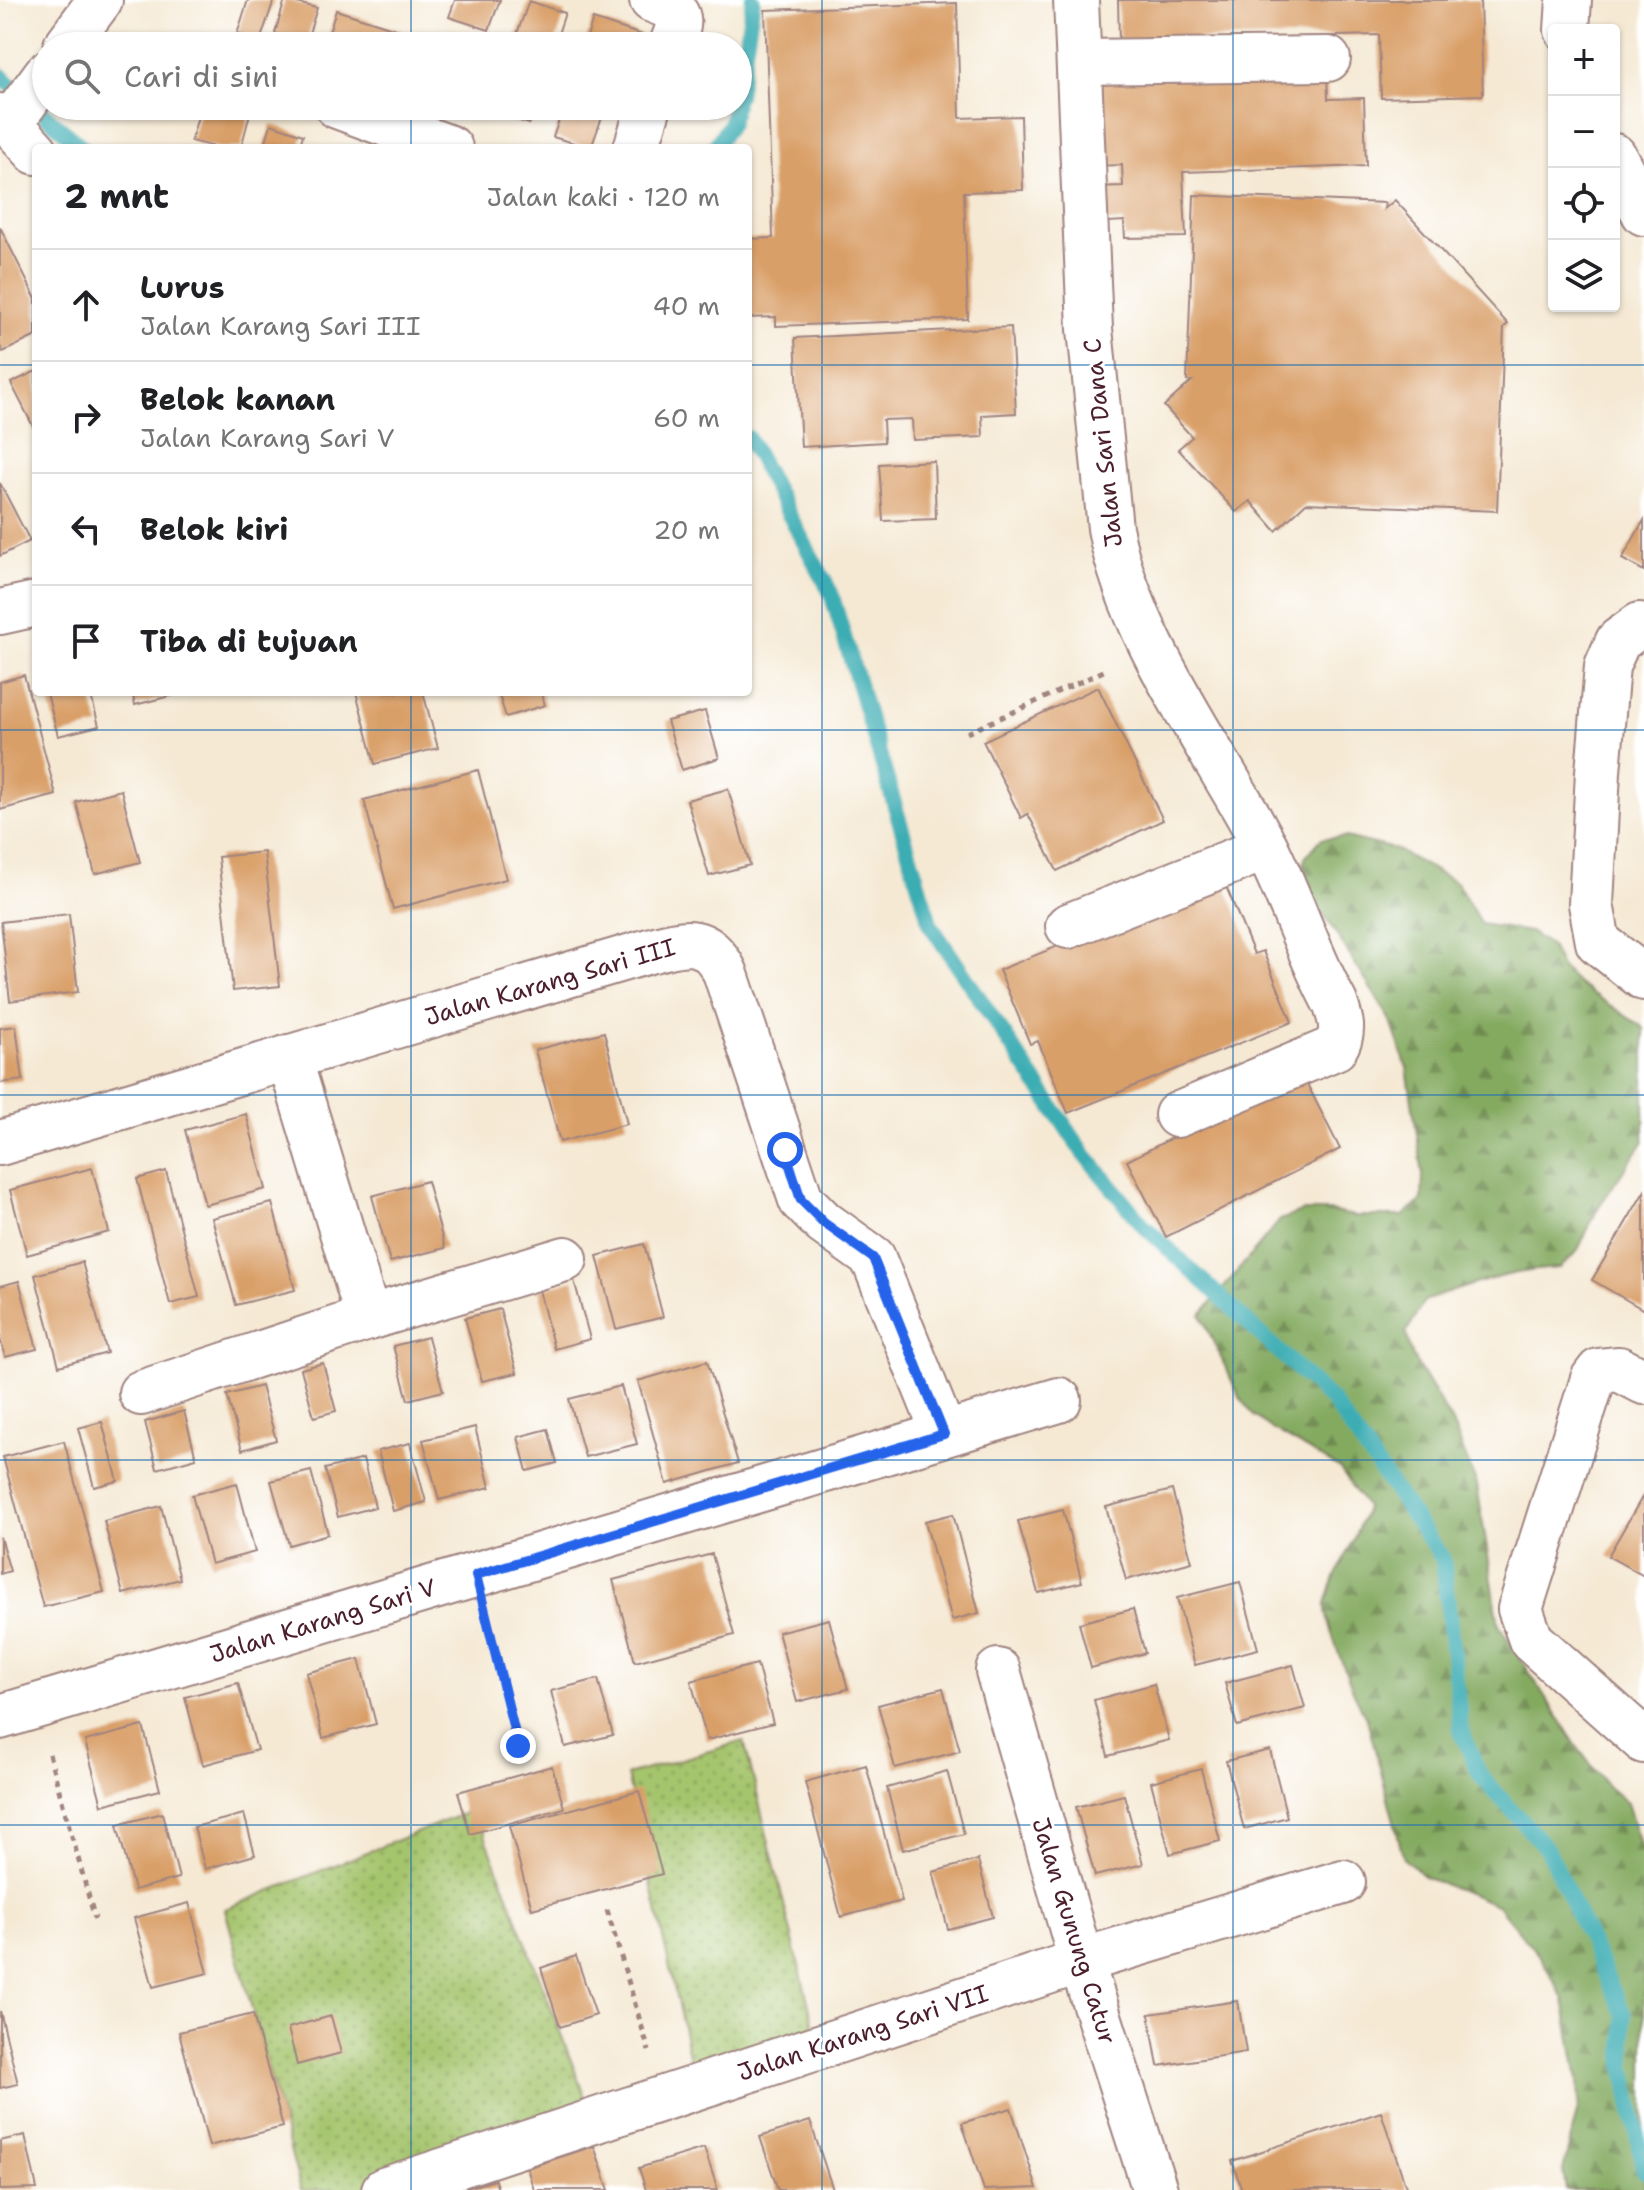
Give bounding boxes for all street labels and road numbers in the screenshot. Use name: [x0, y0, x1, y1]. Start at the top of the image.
street label: Jalan Sari Dana C: [1076, 337, 1130, 549]
street label: Jalan Karang Sari III: [421, 931, 679, 1033]
street label: Jalan Karang Sari V: [206, 1571, 440, 1671]
street label: Jalan Gunung Catur: [1024, 1814, 1124, 2048]
street label: Jalan Karang Sari VII: [734, 1977, 992, 2089]

